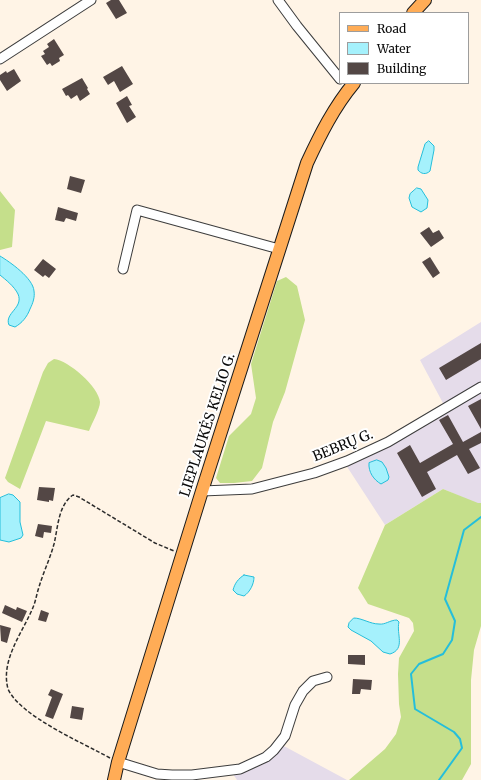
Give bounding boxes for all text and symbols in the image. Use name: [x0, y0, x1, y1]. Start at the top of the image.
legend: [339, 12, 469, 84]
text: Road: [377, 21, 406, 36]
text: Water: [377, 41, 411, 56]
text: Building: [377, 61, 426, 76]
street label: LIEPLAUKĖS KELIO G.: [177, 351, 239, 499]
street label: BEBRŲ G.: [310, 426, 376, 466]

